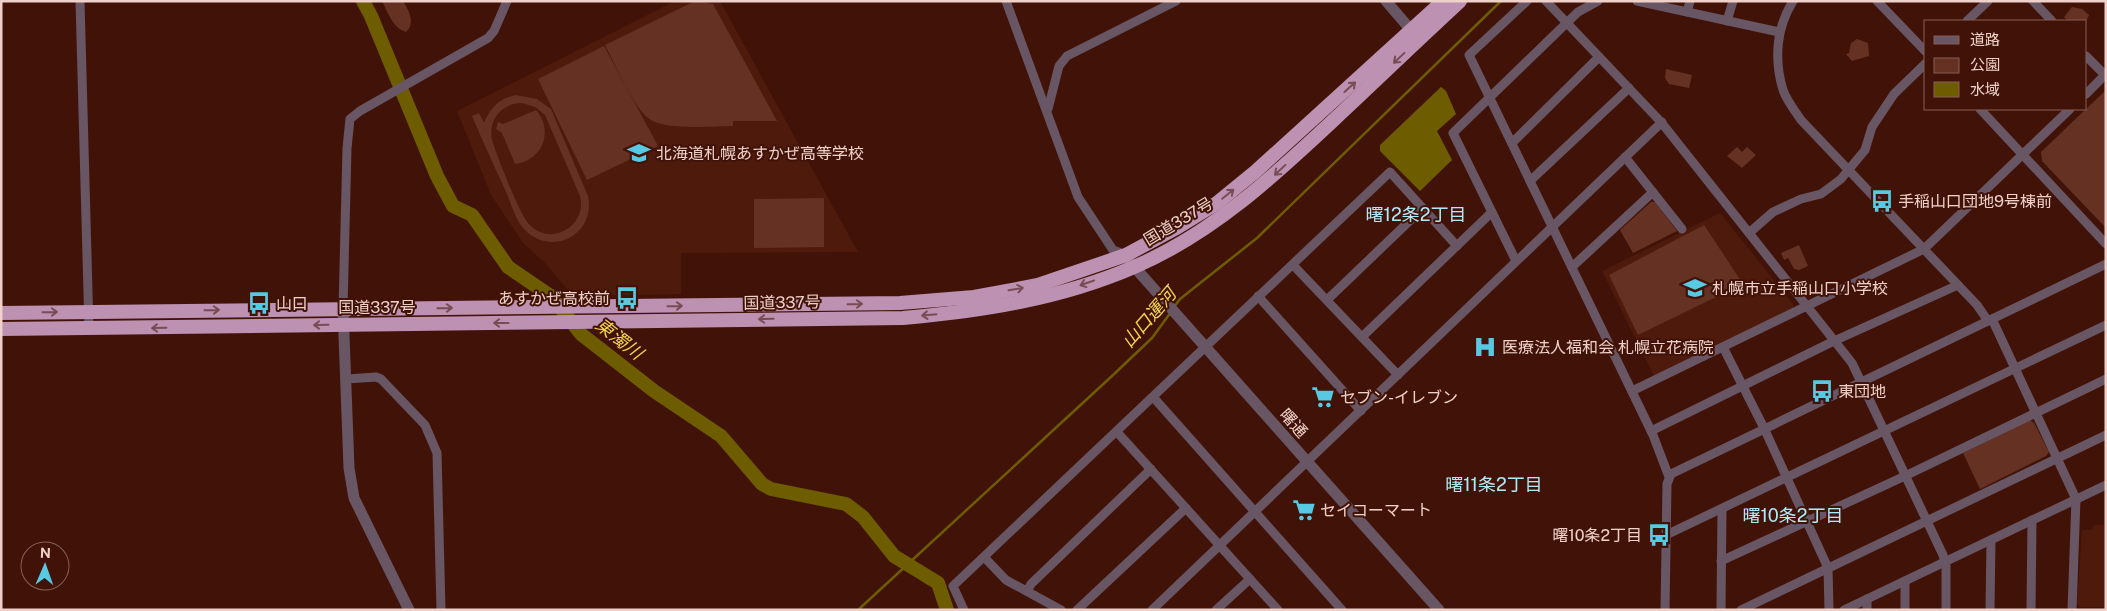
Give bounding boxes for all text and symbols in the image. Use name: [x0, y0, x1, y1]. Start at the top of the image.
legend: [1924, 20, 2087, 110]
text: 道路: [1970, 31, 2000, 48]
one-way arrow: [1392, 52, 1405, 64]
text: 公園: [1970, 56, 2000, 73]
one-way arrow: [1343, 81, 1356, 93]
text: 水域: [1970, 81, 2000, 98]
school or university icon: 北海道札幌あすかぜ高等学校: [626, 140, 652, 166]
place label: 北海道札幌あすかぜ高等学校: [656, 144, 864, 163]
one-way arrow: [1274, 164, 1287, 176]
bus stop icon: 手稲山口団地9号棟前: [1869, 188, 1895, 214]
one-way arrow: [1221, 189, 1234, 200]
place label: 手稲山口団地9号棟前: [1898, 192, 2052, 211]
street label: 国道337号: [1140, 193, 1216, 249]
district label: 曙12条2丁目: [1366, 204, 1466, 225]
school or university icon: 札幌市立手稲山口小学校: [1682, 275, 1708, 301]
one-way arrow: [1080, 279, 1096, 288]
place label: 札幌市立手稲山口小学校: [1712, 279, 1888, 298]
water label: 山口運河: [1117, 281, 1182, 352]
one-way arrow: [1008, 284, 1024, 294]
bus stop icon: あすかぜ高校前: [614, 285, 640, 311]
place label: あすかぜ高校前: [498, 289, 610, 308]
bus stop icon: 山口: [246, 290, 272, 316]
street label: 国道337号: [743, 292, 821, 313]
place label: 山口: [276, 294, 308, 313]
street label: 国道337号: [338, 298, 416, 317]
one-way arrow: [846, 299, 863, 309]
one-way arrow: [666, 301, 683, 311]
one-way arrow: [436, 303, 453, 313]
one-way arrow: [204, 305, 220, 315]
one-way arrow: [42, 307, 58, 317]
one-way arrow: [921, 311, 937, 320]
water label: 東濁川: [592, 314, 649, 365]
one-way arrow: [759, 314, 775, 324]
one-way arrow: [494, 318, 510, 328]
one-way arrow: [314, 320, 330, 330]
one-way arrow: [151, 323, 168, 333]
hospital icon: 医療法人福和会 札幌立花病院: [1472, 334, 1498, 360]
place label: 医療法人福和会 札幌立花病院: [1502, 338, 1714, 357]
bus stop icon: 東団地: [1809, 378, 1835, 404]
place label: 東団地: [1838, 382, 1886, 401]
supermarket icon: セブン-イレブン: [1310, 384, 1336, 410]
place label: セブン-イレブン: [1340, 388, 1458, 407]
street label: 曙通: [1276, 405, 1311, 442]
district label: 曙11条2丁目: [1445, 474, 1543, 495]
supermarket icon: セイコーマート: [1291, 497, 1317, 523]
place label: セイコーマート: [1320, 501, 1432, 520]
district label: 曙10条2丁目: [1742, 505, 1844, 526]
bus stop icon: 曙10条2丁目: [1646, 522, 1672, 548]
place label: 曙10条2丁目: [1552, 526, 1642, 545]
north arrow: [20, 541, 70, 591]
text: N: [40, 545, 51, 561]

